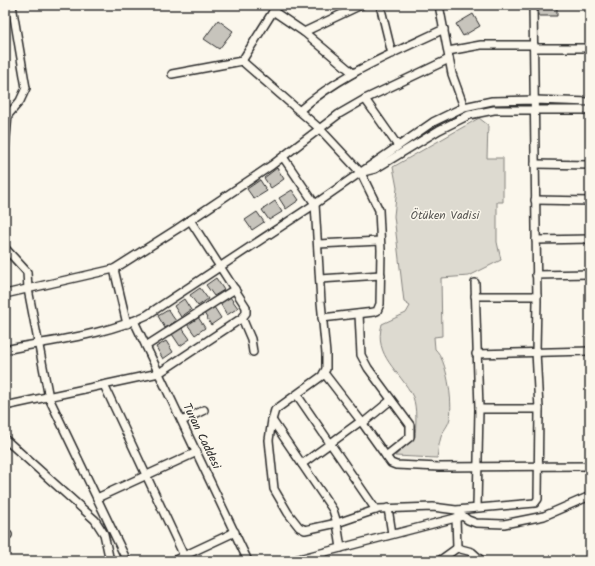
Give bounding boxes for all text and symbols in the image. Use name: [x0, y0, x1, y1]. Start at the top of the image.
park label: Ötüken Vadisi: [411, 206, 481, 225]
street label: Turan Caddesi: [177, 400, 226, 473]

